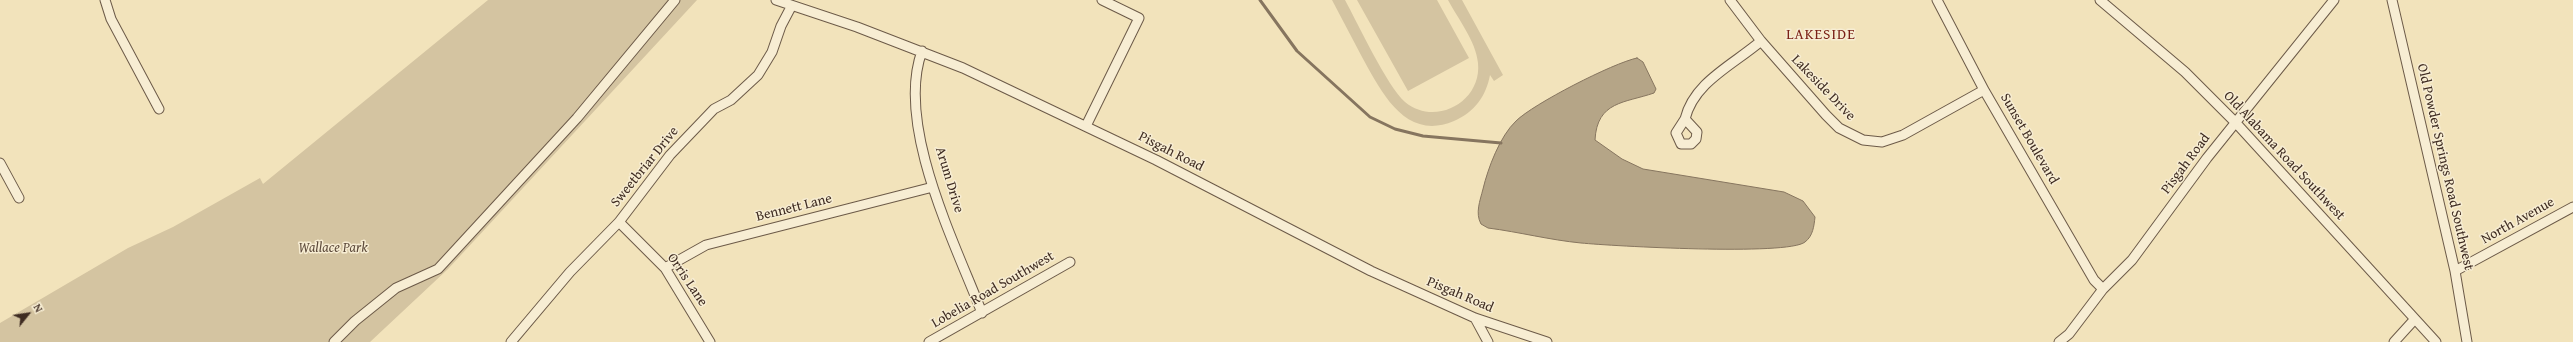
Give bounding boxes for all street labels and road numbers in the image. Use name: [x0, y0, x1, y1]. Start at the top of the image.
street label: Lakeside Drive: [1787, 52, 1859, 124]
street label: Old Powder Springs Road Southwest: [2413, 62, 2477, 272]
street label: Old Alabama Road Southwest: [2220, 88, 2348, 224]
street label: Sunset Boulevard: [1996, 91, 2062, 187]
street label: Sweetbriar Drive: [608, 123, 682, 211]
street label: Pisgah Road: [1136, 128, 1206, 176]
street label: Pisgah Road: [2158, 131, 2214, 197]
street label: Arum Drive: [931, 145, 967, 215]
street label: Bennett Lane: [754, 190, 834, 226]
street label: North Avenue: [2479, 194, 2557, 248]
street label: Lobelia Road Southwest: [929, 248, 1057, 332]
street label: Orris Lane: [663, 250, 711, 310]
street label: Pisgah Road: [1424, 273, 1496, 317]

